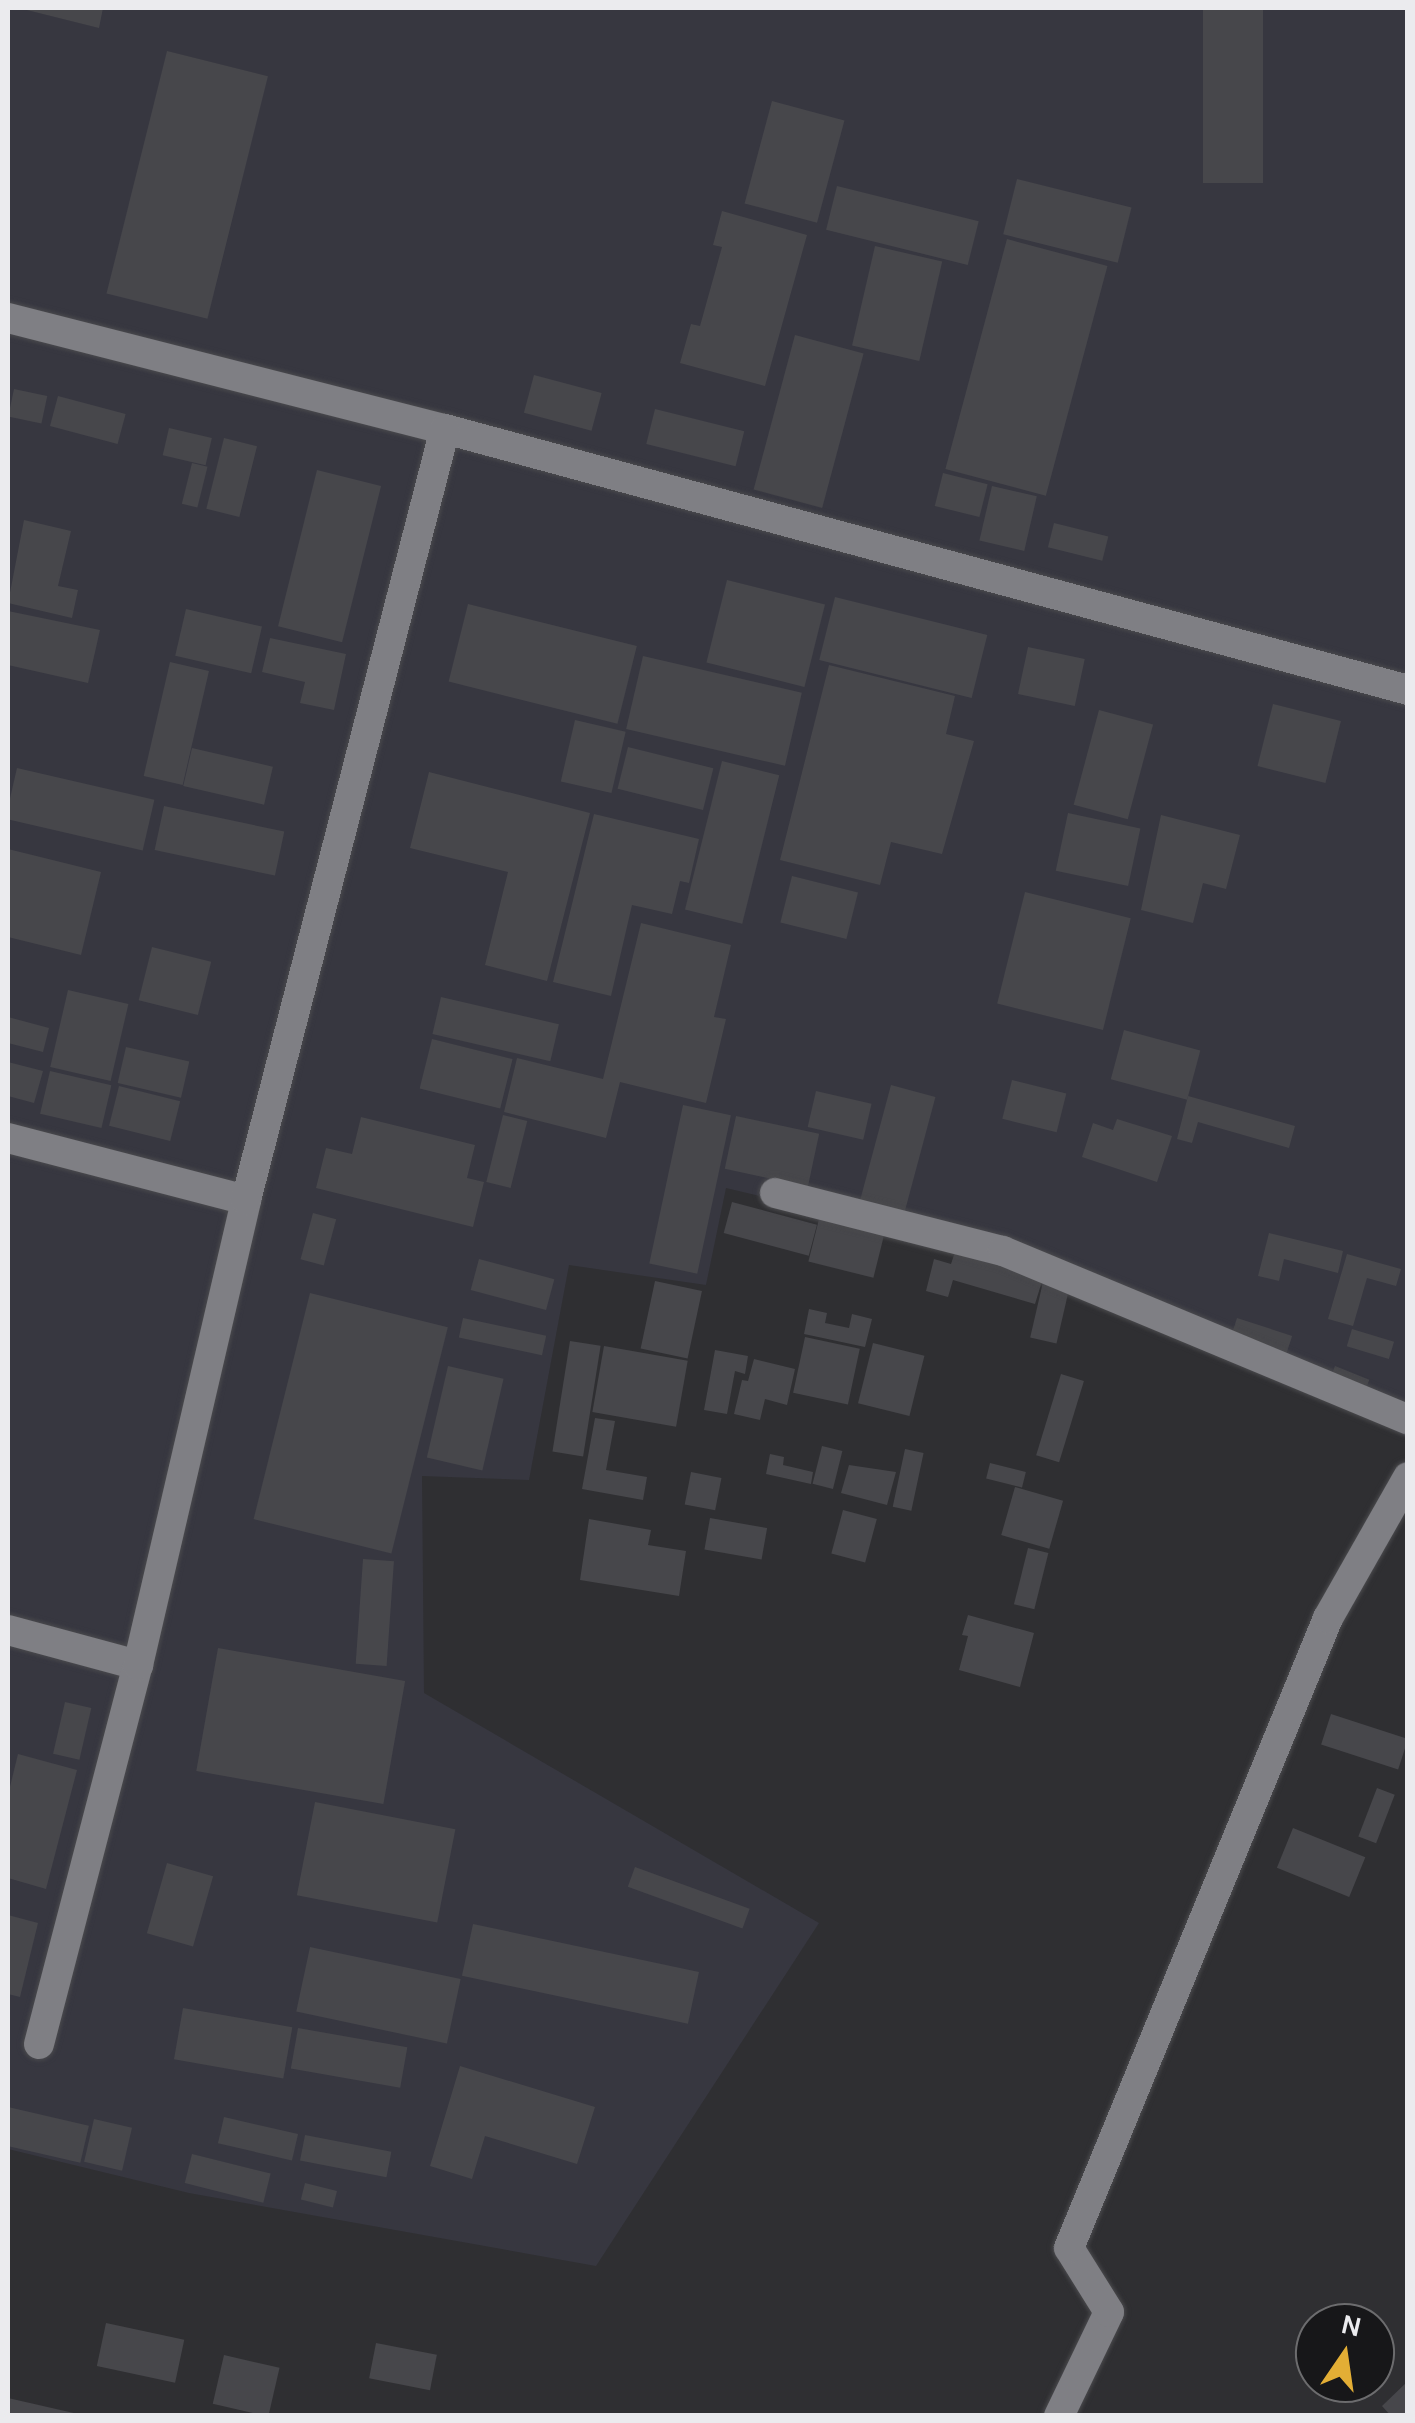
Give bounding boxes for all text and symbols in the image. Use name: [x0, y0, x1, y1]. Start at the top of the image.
north arrow: [1295, 2303, 1395, 2403]
text: N: [1338, 2307, 1365, 2344]

